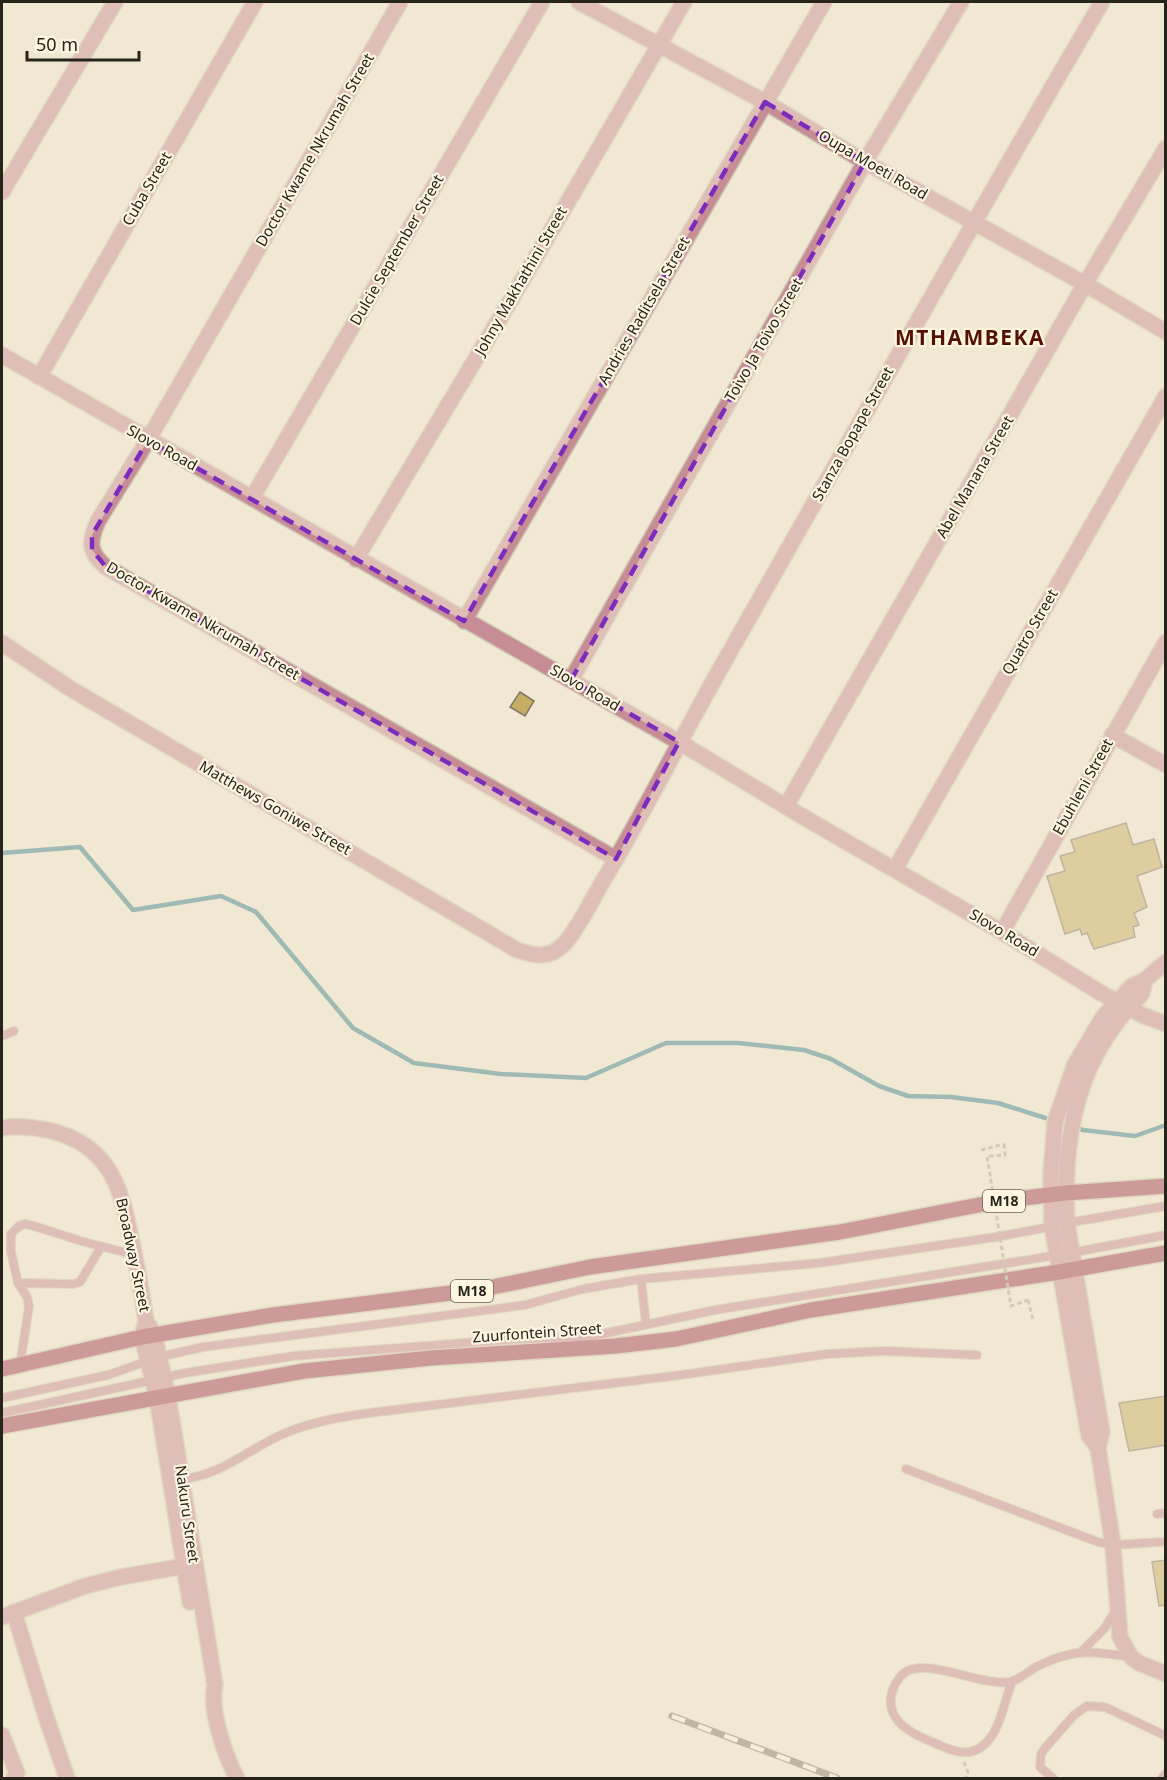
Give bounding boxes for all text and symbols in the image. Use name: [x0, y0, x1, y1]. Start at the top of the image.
scale bar: [27, 24, 140, 62]
text: 50 m: [36, 32, 78, 56]
street label: Doctor Kwame Nkrumah Street: [250, 49, 378, 250]
street label: Oupa Moeti Road: [815, 125, 932, 204]
street label: Cuba Street: [117, 147, 176, 229]
street label: Dulcie September Street: [345, 170, 448, 329]
street label: Johny Makhathini Street: [468, 202, 571, 360]
street label: Andries Raditsela Street: [593, 232, 694, 388]
street label: Toivo Ja Toivo Street: [719, 273, 807, 405]
district label: MTHAMBEKA: [895, 323, 1045, 351]
street label: Stanza Bopape Street: [807, 362, 898, 504]
street label: Abel Manana Street: [931, 411, 1018, 541]
street label: Slovo Road: [124, 420, 201, 475]
street label: Doctor Kwame Nkrumah Street: [103, 556, 304, 684]
street label: Quatro Street: [997, 585, 1062, 678]
street label: Slovo Road: [547, 659, 624, 715]
street label: Ebuhleni Street: [1047, 734, 1117, 838]
street label: Matthews Goniwe Street: [196, 755, 356, 859]
street label: Slovo Road: [966, 904, 1043, 961]
road number: M18: [983, 1190, 1025, 1212]
street label: Broadway Street: [112, 1196, 156, 1314]
road number: M18: [451, 1280, 493, 1302]
street label: Zuurfontein Street: [472, 1317, 603, 1346]
street label: Nakuru Street: [171, 1464, 205, 1565]

